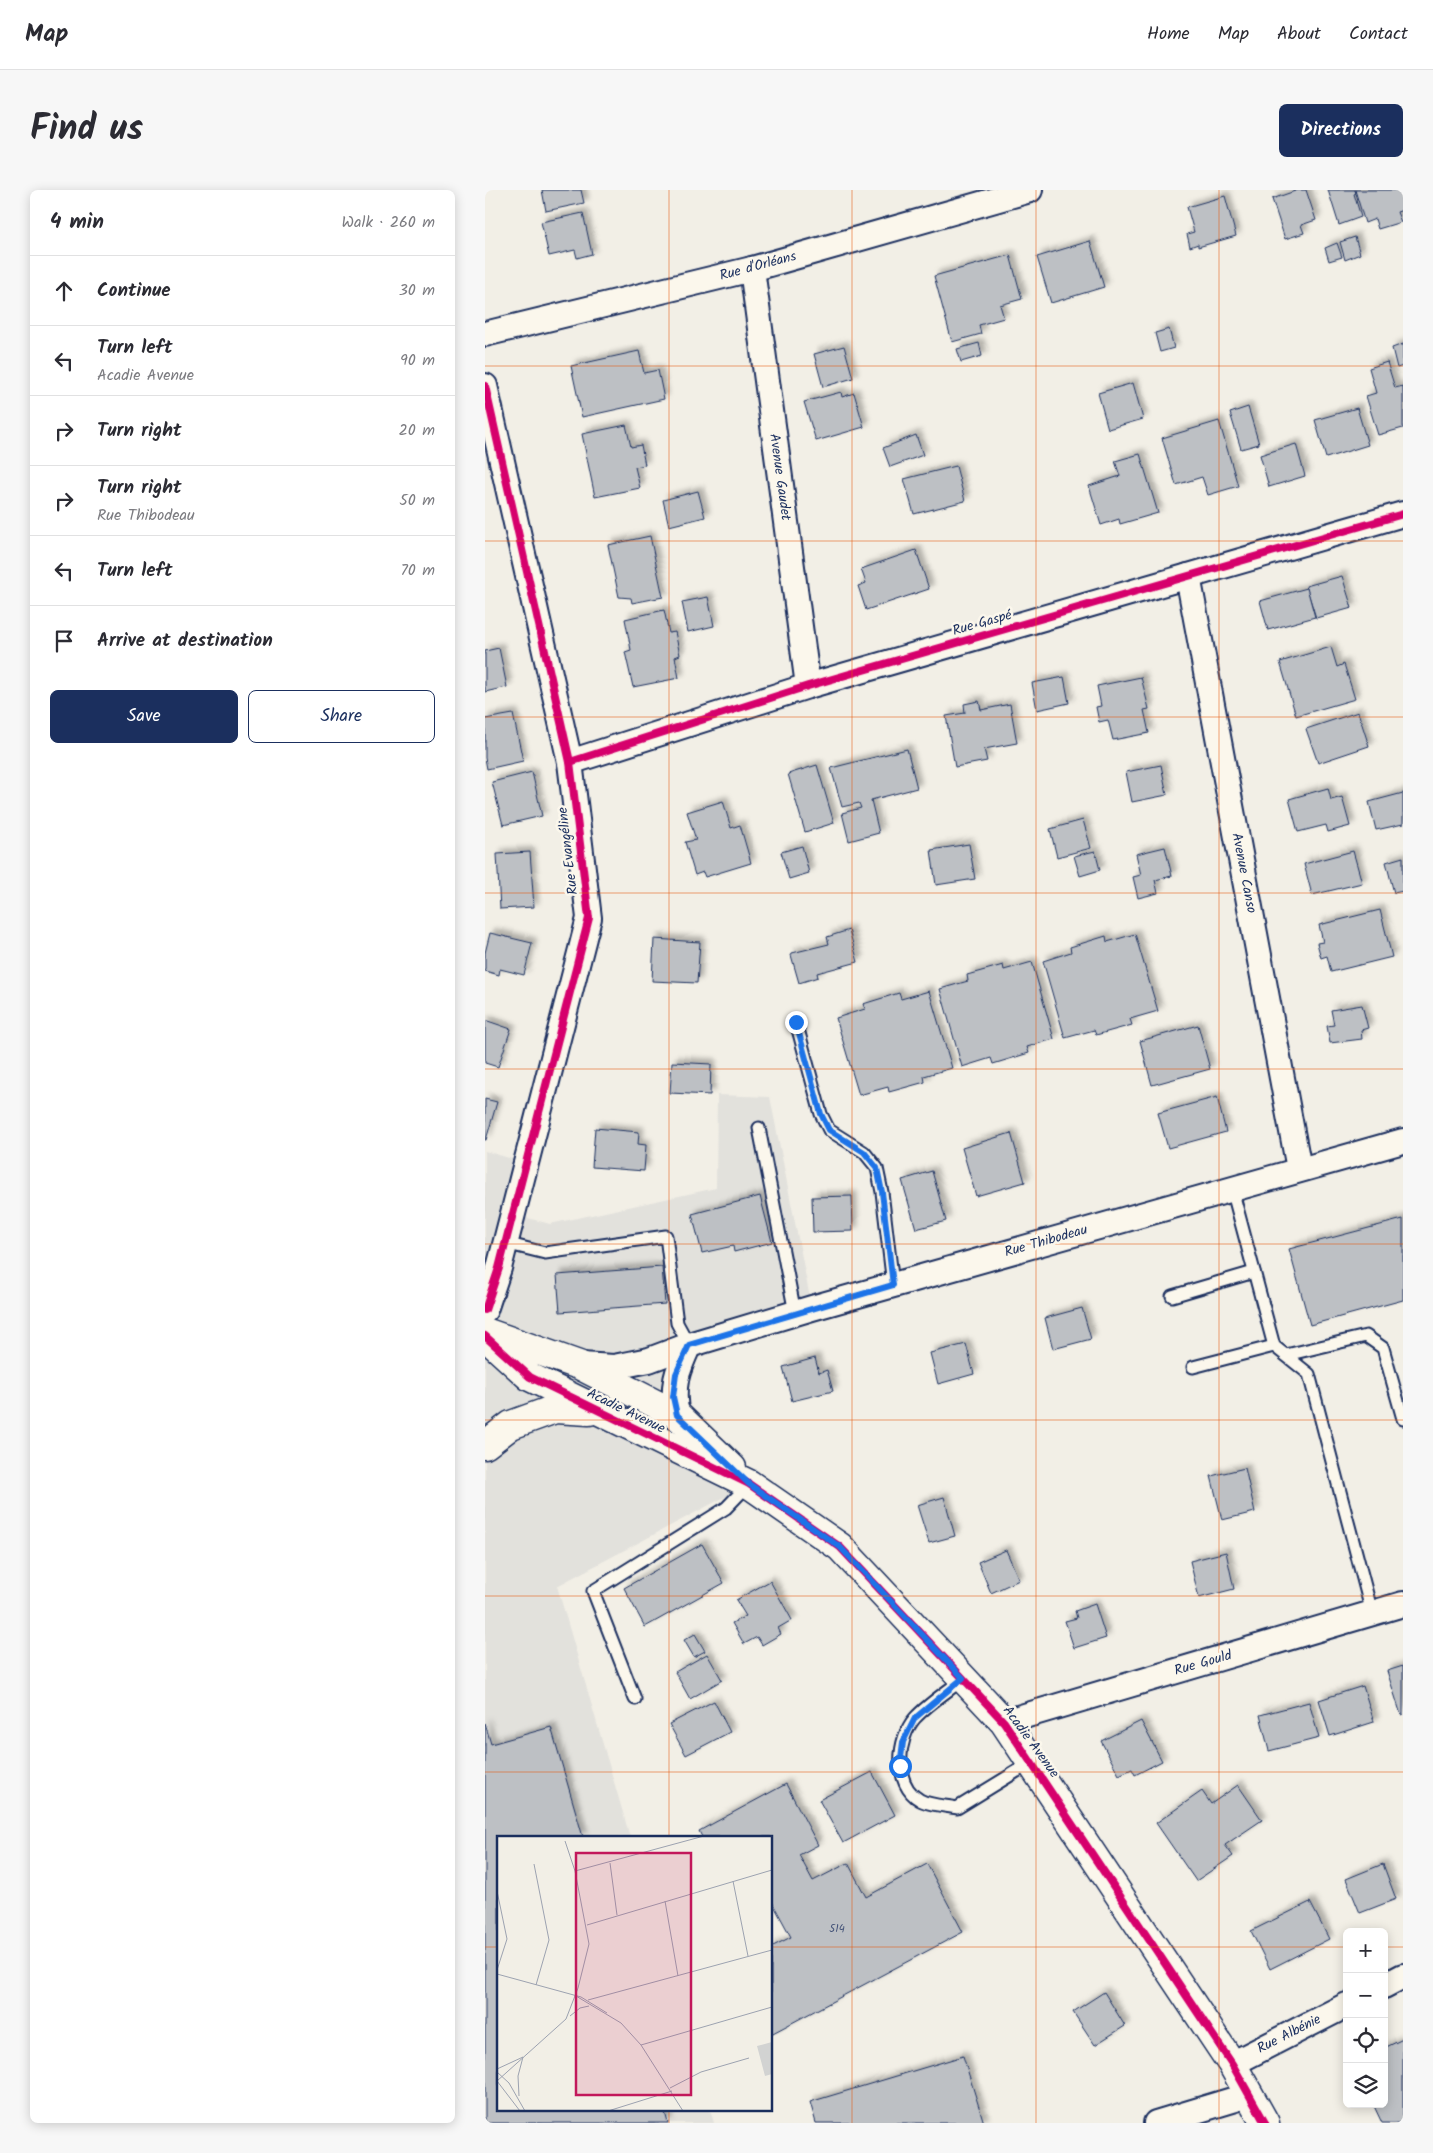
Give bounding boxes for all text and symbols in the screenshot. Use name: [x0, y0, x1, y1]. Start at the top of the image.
text: Map: [25, 15, 68, 54]
text: Home: [1147, 20, 1190, 49]
text: Map: [1218, 20, 1249, 49]
text: About: [1277, 20, 1321, 49]
text: Contact: [1349, 20, 1408, 49]
text: Find us: [30, 102, 143, 158]
button: Directions: [1279, 104, 1403, 157]
text: 4 min: [50, 206, 104, 239]
text: Walk · 260 m: [342, 210, 435, 235]
street label: Rue d'Orléans: [717, 245, 799, 287]
text: Continue: [97, 276, 170, 306]
icon: ahead: [50, 277, 78, 305]
text: 30 m: [399, 278, 435, 303]
text: Turn left: [97, 333, 172, 363]
icon: left: [50, 347, 78, 375]
text: 90 m: [400, 348, 435, 373]
text: Acadie Avenue: [97, 363, 194, 388]
text: Turn right: [97, 416, 182, 446]
icon: right: [50, 417, 78, 445]
text: 20 m: [399, 418, 435, 443]
street label: Avenue Gaudet: [763, 432, 797, 522]
text: Turn right: [97, 473, 182, 503]
icon: right: [50, 487, 78, 515]
text: 50 m: [399, 488, 435, 513]
text: Rue Thibodeau: [97, 503, 195, 528]
text: Turn left: [97, 556, 172, 586]
icon: left: [50, 557, 78, 585]
text: 70 m: [400, 558, 435, 583]
street label: Rue Gaspé: [950, 604, 1015, 642]
text: Arrive at destination: [97, 626, 273, 656]
icon: arrive: [50, 627, 78, 655]
button: Save: [50, 690, 238, 743]
button: Share: [248, 690, 435, 743]
street label: Rue Evangéline: [552, 805, 584, 896]
street label: Avenue Canso: [1225, 831, 1263, 915]
route end: [785, 1011, 808, 1034]
street label: Rue Thibodeau: [1002, 1219, 1090, 1263]
street label: Acadie Avenue: [583, 1383, 670, 1440]
street label: Rue Gould: [1172, 1644, 1235, 1682]
street label: Acadie Avenue: [997, 1701, 1065, 1783]
route start: [889, 1755, 912, 1778]
inset map: [497, 1836, 773, 2110]
house number: 514: [829, 1920, 845, 1938]
map controls: [1343, 1928, 1388, 2108]
button: +: [1343, 1928, 1388, 1973]
button: −: [1343, 1973, 1388, 2018]
street label: Rue Albénie: [1253, 2008, 1326, 2060]
button: locate: [1343, 2018, 1388, 2063]
button: layers: [1343, 2063, 1388, 2108]

